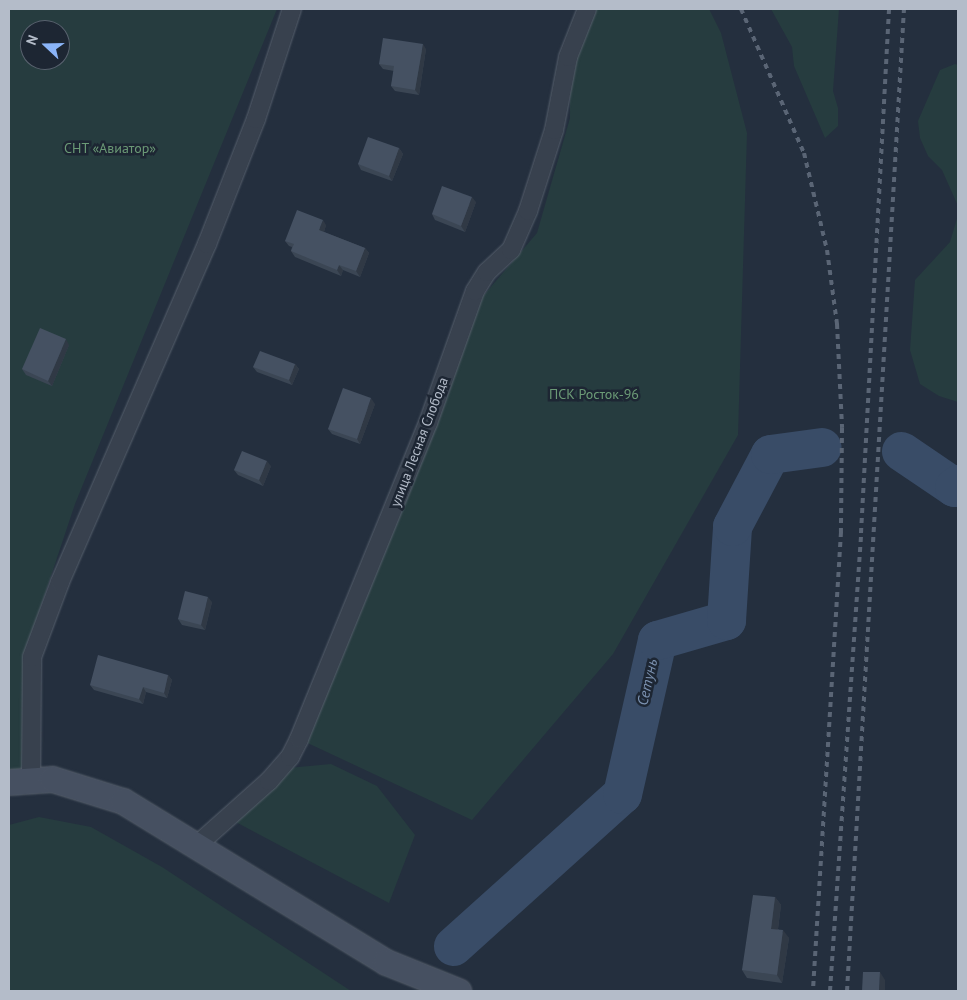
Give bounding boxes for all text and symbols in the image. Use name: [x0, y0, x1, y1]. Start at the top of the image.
north arrow: [20, 20, 70, 70]
text: N: [22, 32, 42, 48]
park label: СНТ «Авиатор»: [64, 140, 156, 156]
street label: улица Лесная Слобода: [386, 375, 452, 509]
park label: ПСК Росток-96: [549, 386, 639, 402]
water label: Сетунь: [633, 657, 661, 707]

